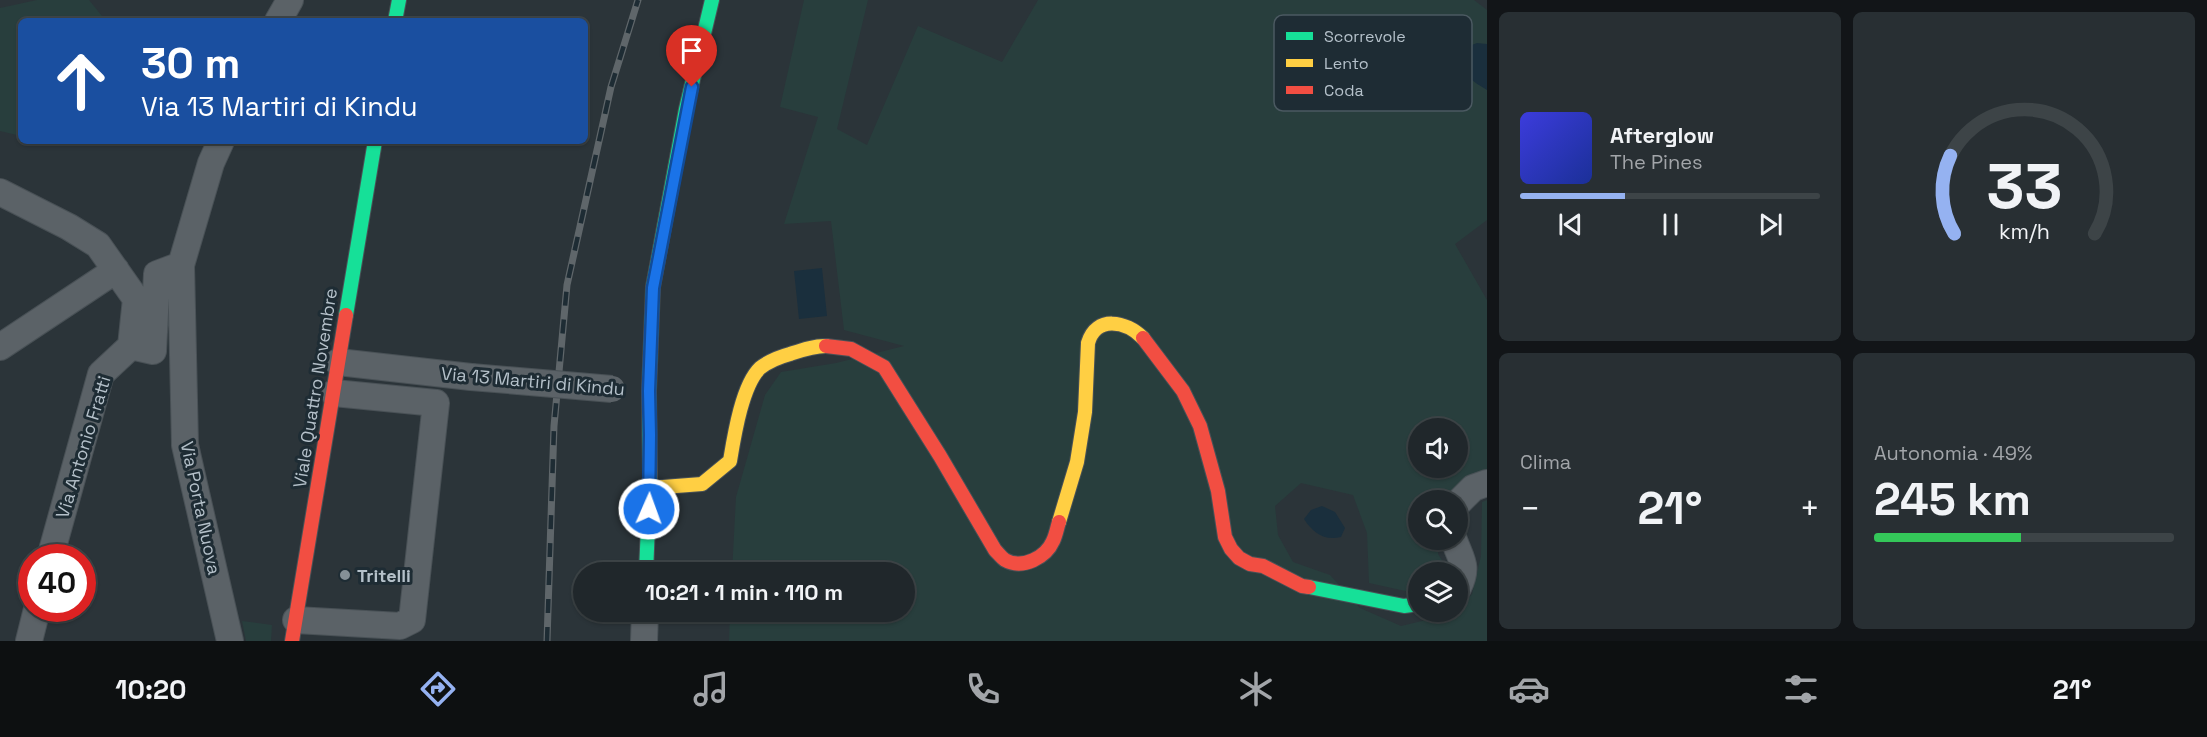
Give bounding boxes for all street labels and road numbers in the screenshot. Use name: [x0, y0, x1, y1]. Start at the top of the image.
street label: Viale Quattro Novembre: [288, 286, 342, 490]
street label: Via 13 Martiri di Kindu: [440, 362, 626, 400]
street label: Via Antonio Fratti: [50, 373, 116, 521]
street label: Via Porta Nuova: [176, 439, 226, 577]

